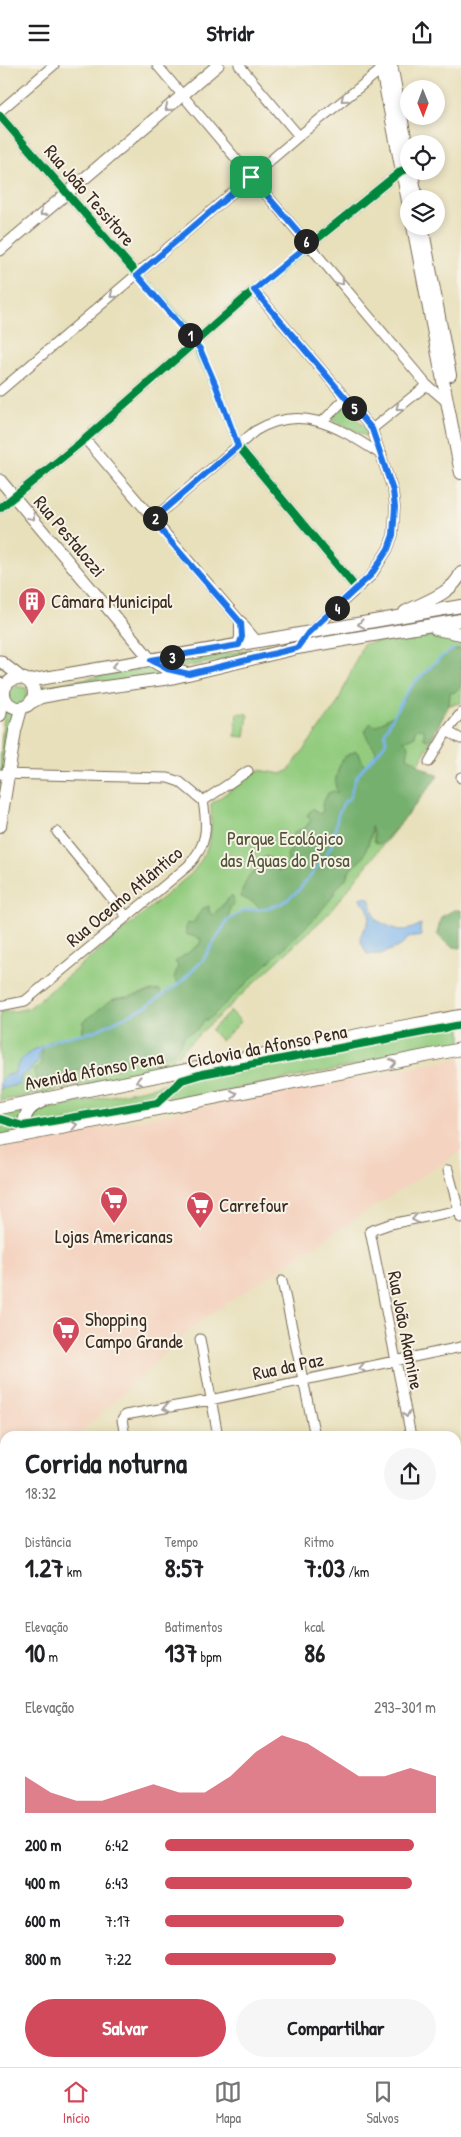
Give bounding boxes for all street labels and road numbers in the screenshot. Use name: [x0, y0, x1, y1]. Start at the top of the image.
street label: Rua João Tessitore: [39, 139, 142, 252]
street label: Rua Pestalozzi: [28, 490, 112, 582]
street label: Rua Oceano Atlântico: [60, 839, 188, 952]
street label: Ciclovia da Afonso Pena: [185, 1018, 350, 1074]
street label: Avenida Afonso Pena: [22, 1044, 166, 1096]
street label: Rua João Akamine: [382, 1269, 430, 1392]
street label: Rua da Paz: [250, 1346, 326, 1386]

